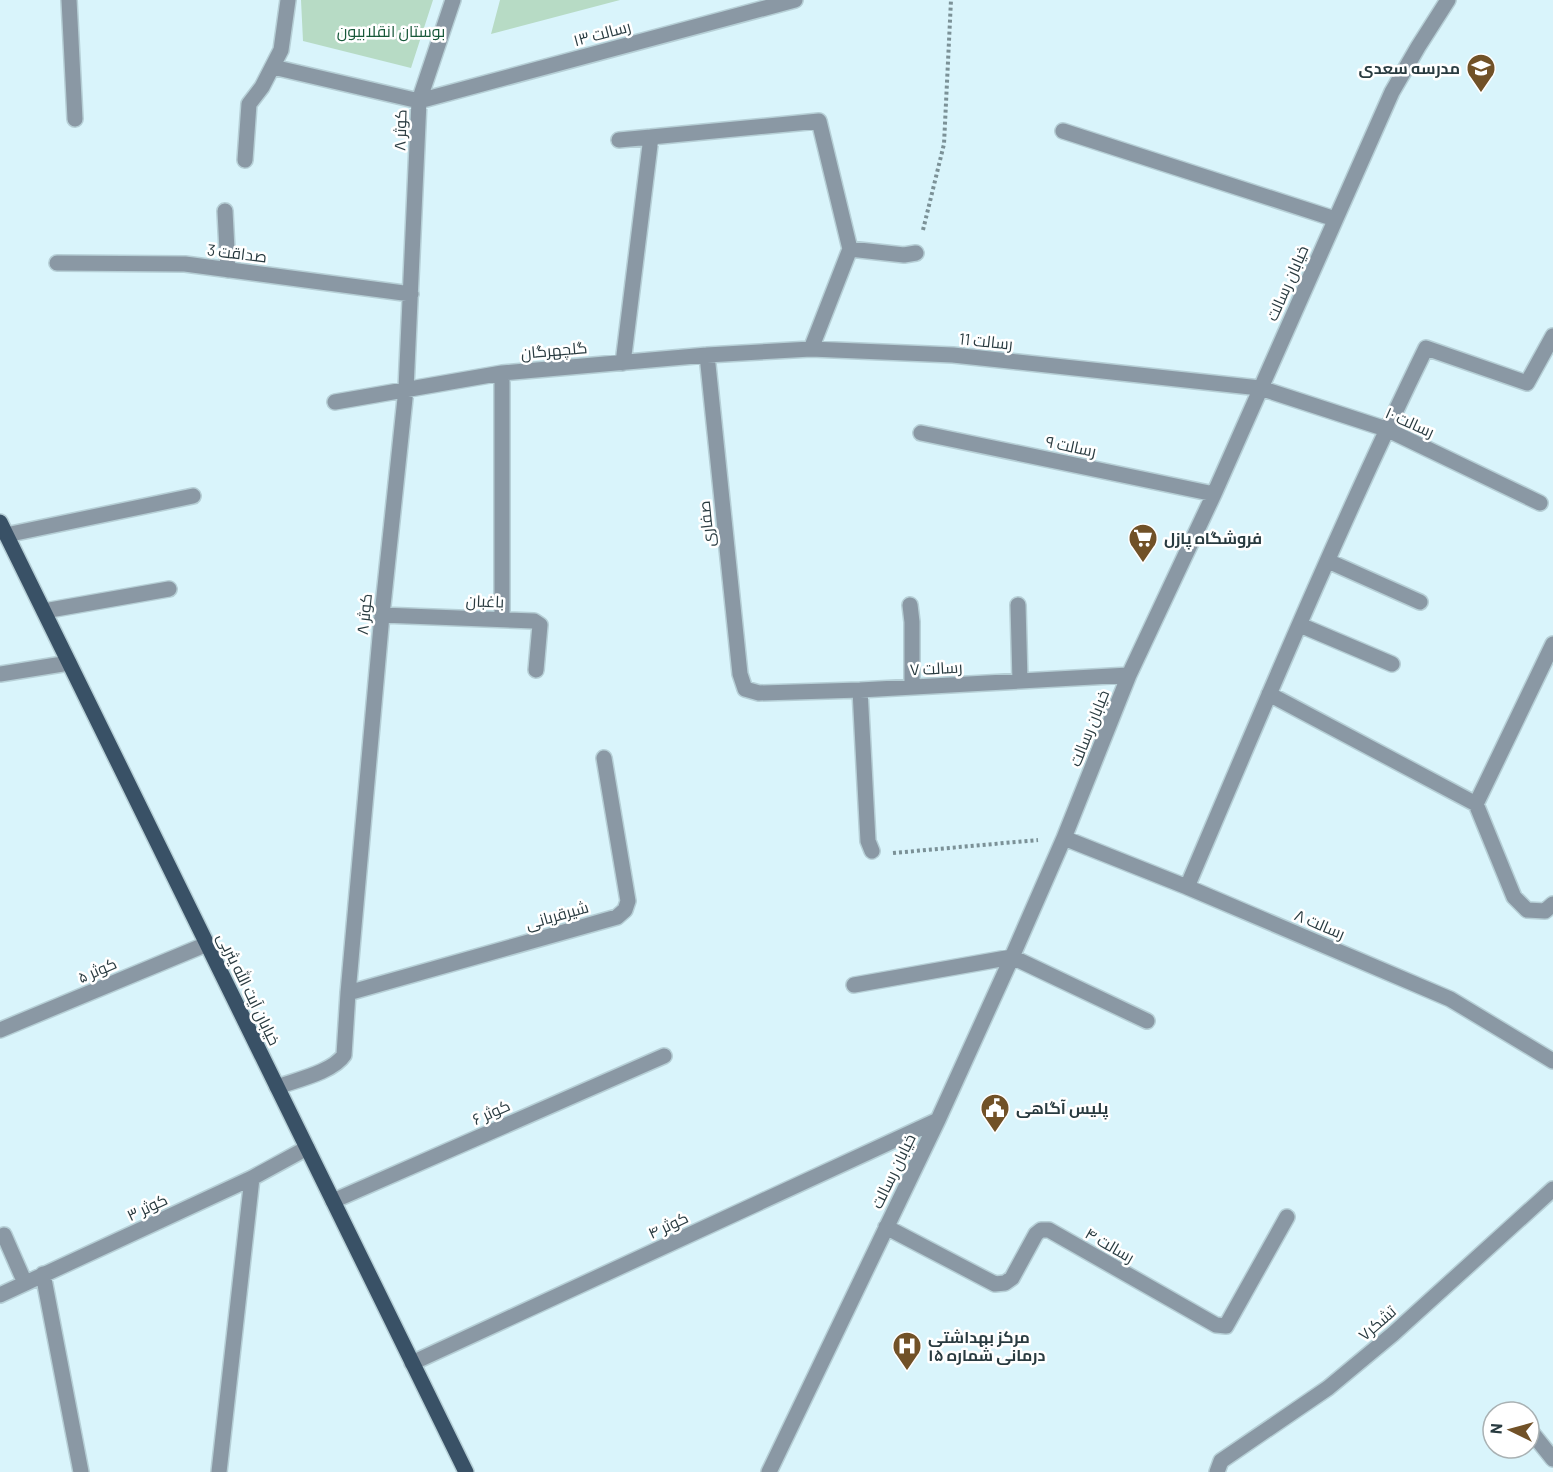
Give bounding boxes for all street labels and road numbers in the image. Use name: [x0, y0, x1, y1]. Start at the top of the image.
street label: رسالت ۱۳: [571, 16, 633, 50]
street label: کوثر ۸: [389, 109, 411, 151]
street label: صداقت 3: [206, 239, 268, 266]
street label: خیابان رسالت: [1261, 242, 1313, 324]
street label: رسالت 11: [958, 328, 1014, 354]
street label: گلچهرگان: [520, 337, 588, 365]
street label: رسالت ۱۰: [1382, 402, 1438, 442]
street label: رسالت ۹: [1044, 431, 1098, 461]
street label: صفاری: [694, 500, 719, 548]
street label: باغبان: [465, 590, 505, 613]
street label: کوثر ۸: [352, 592, 376, 636]
street label: رسالت ۷: [909, 657, 963, 679]
street label: خیابان رسالت: [1065, 687, 1114, 770]
street label: شیرقربانی: [523, 896, 591, 934]
street label: رسالت ۸: [1292, 904, 1348, 944]
street label: خیابان آیت الله یثربی: [212, 930, 285, 1049]
street label: کوثر ۵: [75, 953, 119, 987]
street label: کوثر ۶: [469, 1095, 513, 1129]
street label: خیابان رسالت: [866, 1130, 921, 1212]
street label: کوثر ۳: [124, 1189, 170, 1225]
street label: کوثر ۴: [645, 1207, 691, 1243]
street label: رسالت ۴: [1082, 1223, 1138, 1267]
street label: تشکر۷: [1354, 1301, 1400, 1345]

